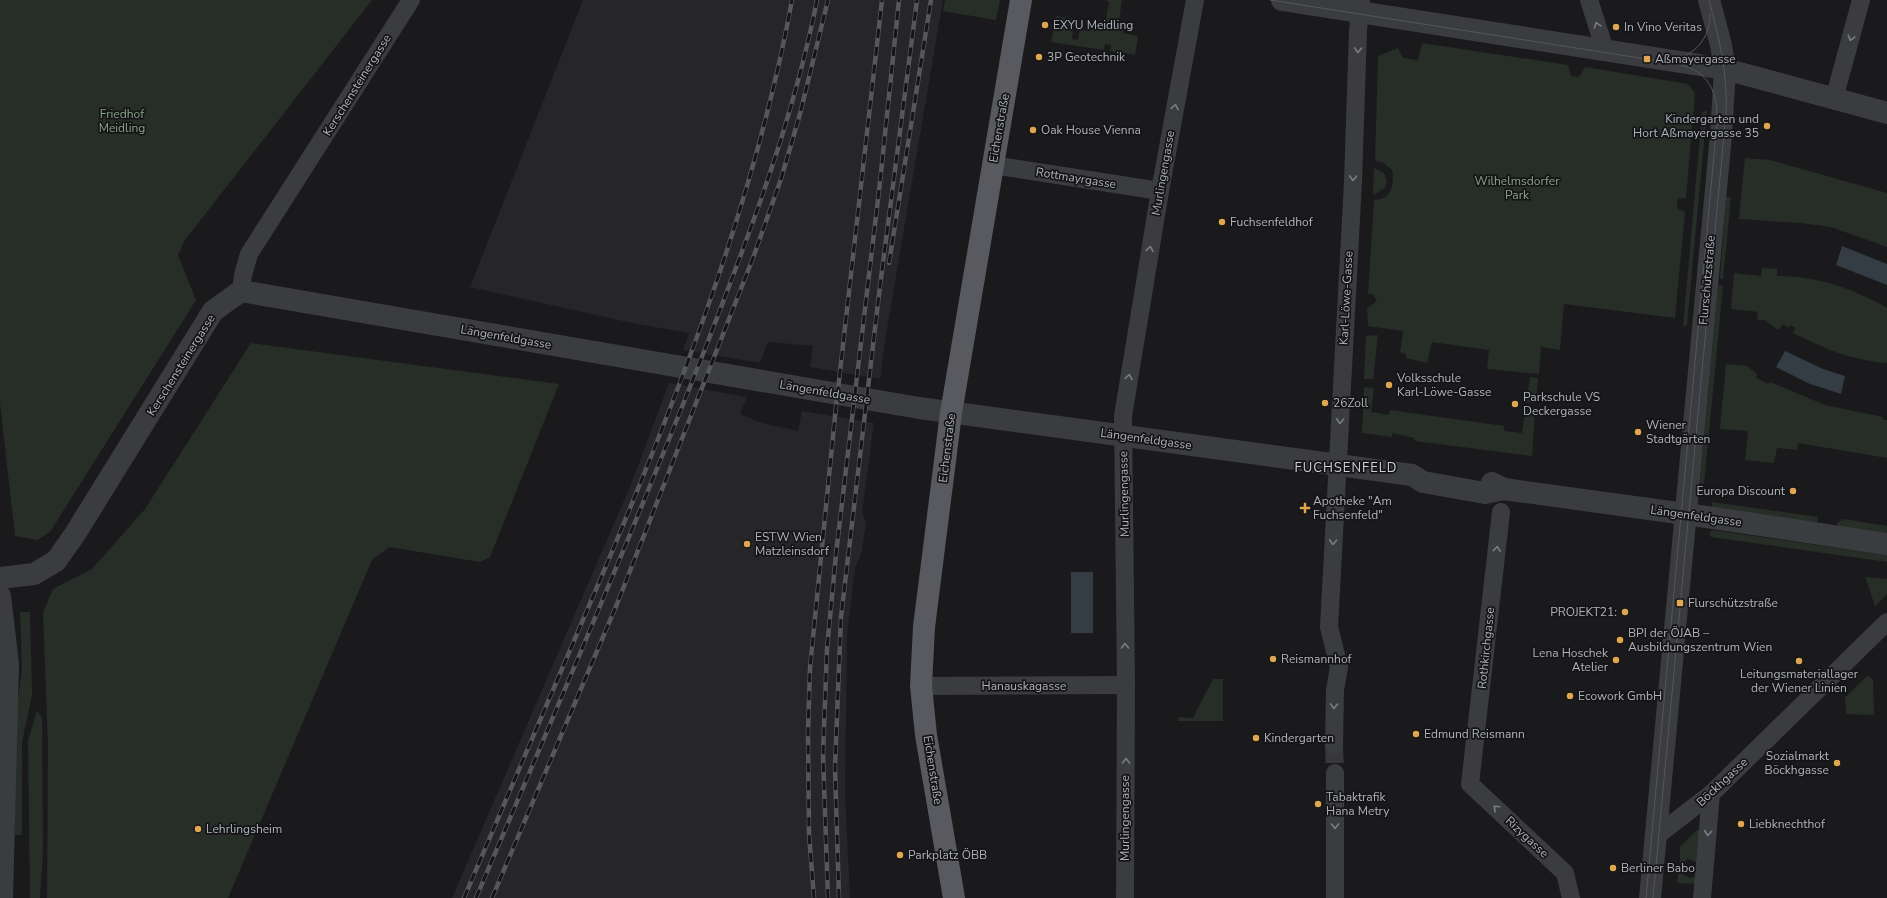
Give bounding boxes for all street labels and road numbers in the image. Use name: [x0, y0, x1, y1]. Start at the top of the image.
street label: Kerschensteinergasse: [319, 31, 395, 139]
street label: Eichenstraße: [985, 92, 1013, 164]
street label: Murlingengasse: [1148, 129, 1178, 217]
street label: Rottmayrgasse: [1035, 164, 1117, 192]
street label: Flurschützstraße: [1695, 234, 1719, 326]
street label: Karl-Löwe-Gasse: [1336, 250, 1356, 346]
street label: Kerschensteinergasse: [143, 311, 219, 419]
street label: Längenfeldgasse: [459, 321, 553, 353]
street label: Längenfeldgasse: [778, 376, 872, 408]
street label: Eichenstraße: [935, 412, 959, 484]
street label: Längenfeldgasse: [1099, 425, 1193, 453]
street label: Murlingengasse: [1115, 451, 1133, 537]
street label: Längenfeldgasse: [1649, 502, 1743, 530]
street label: Rothkirchgasse: [1474, 606, 1498, 690]
street label: Hanauskagasse: [982, 678, 1066, 694]
street label: Eichenstraße: [920, 734, 946, 806]
street label: Böckhgasse: [1693, 754, 1751, 810]
street label: Murlingengasse: [1117, 775, 1133, 861]
street label: Rizygasse: [1502, 813, 1552, 861]

